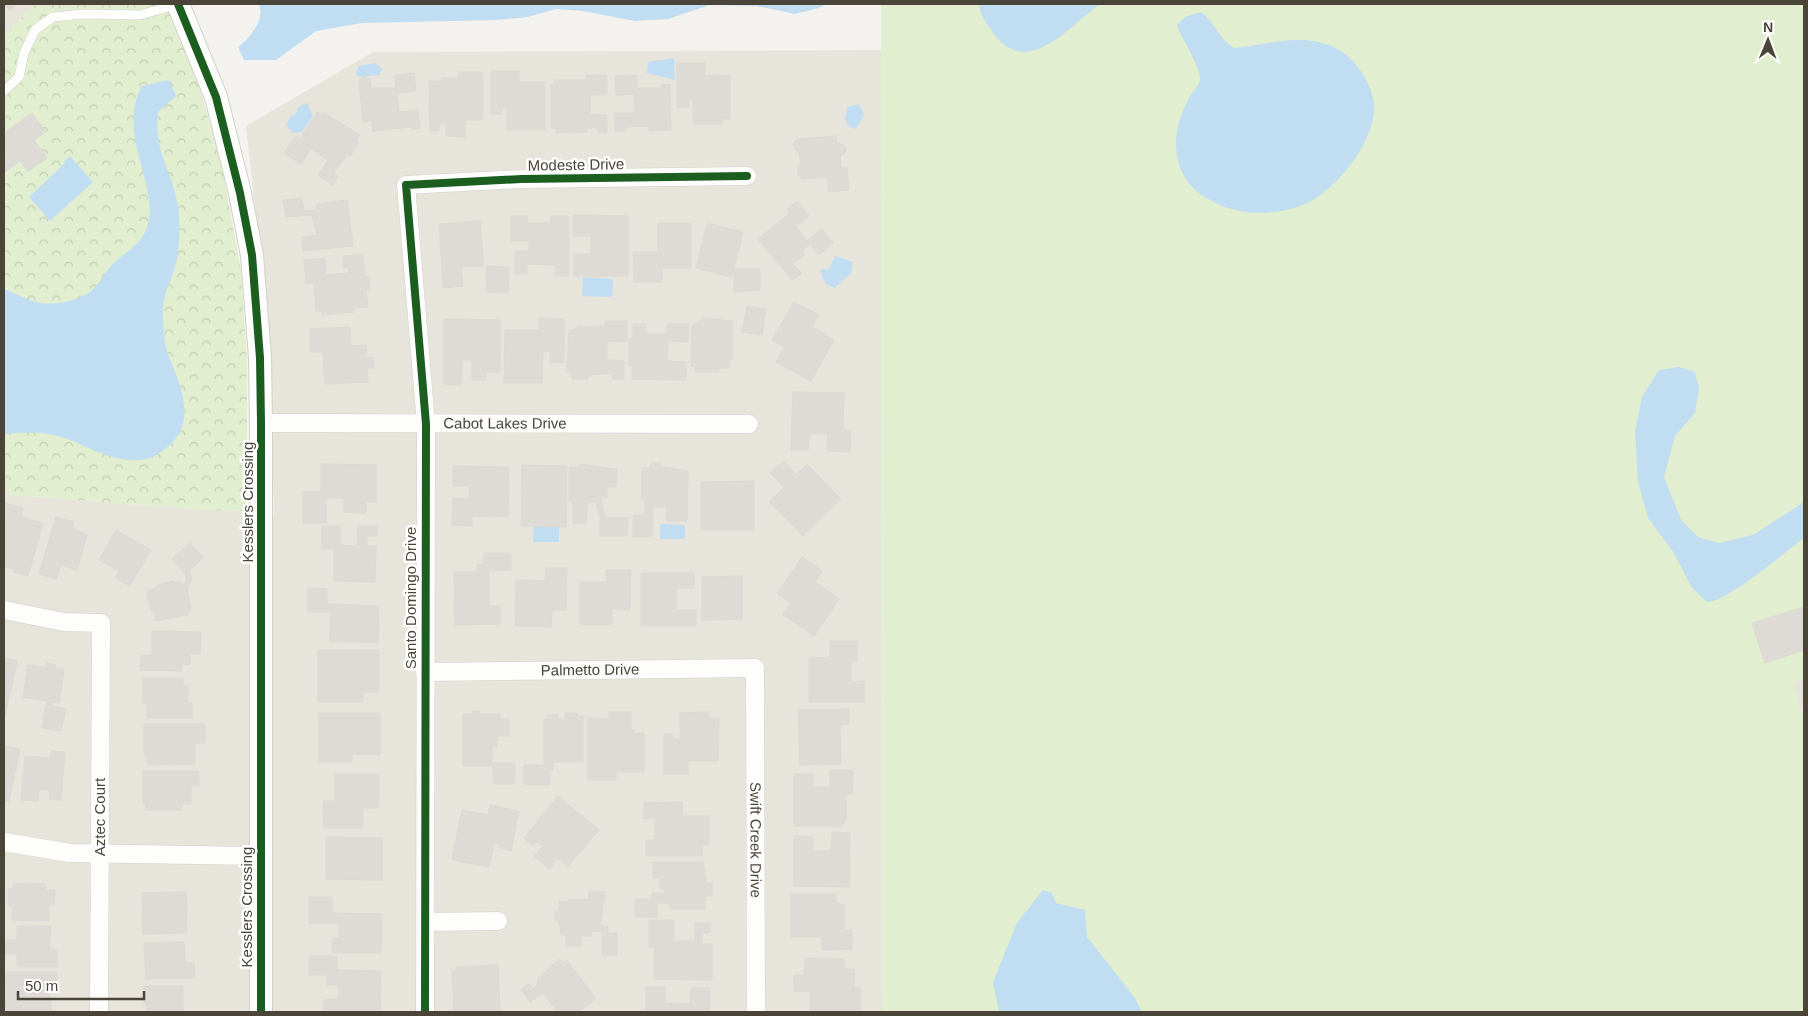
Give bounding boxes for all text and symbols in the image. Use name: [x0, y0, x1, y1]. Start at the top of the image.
north arrow: [1743, 15, 1793, 65]
text: N: [1763, 19, 1773, 35]
street label: Modeste Drive: [527, 155, 624, 174]
street label: Cabot Lakes Drive: [443, 414, 567, 432]
street label: Kesslers Crossing: [239, 442, 256, 562]
street label: Santo Domingo Drive: [402, 527, 419, 669]
street label: Palmetto Drive: [541, 660, 639, 679]
street label: Aztec Court: [91, 777, 108, 856]
street label: Swift Creek Drive: [747, 782, 765, 898]
street label: Kesslers Crossing: [238, 847, 255, 967]
scale bar: [18, 968, 144, 1000]
text: 50 m: [25, 977, 58, 994]

